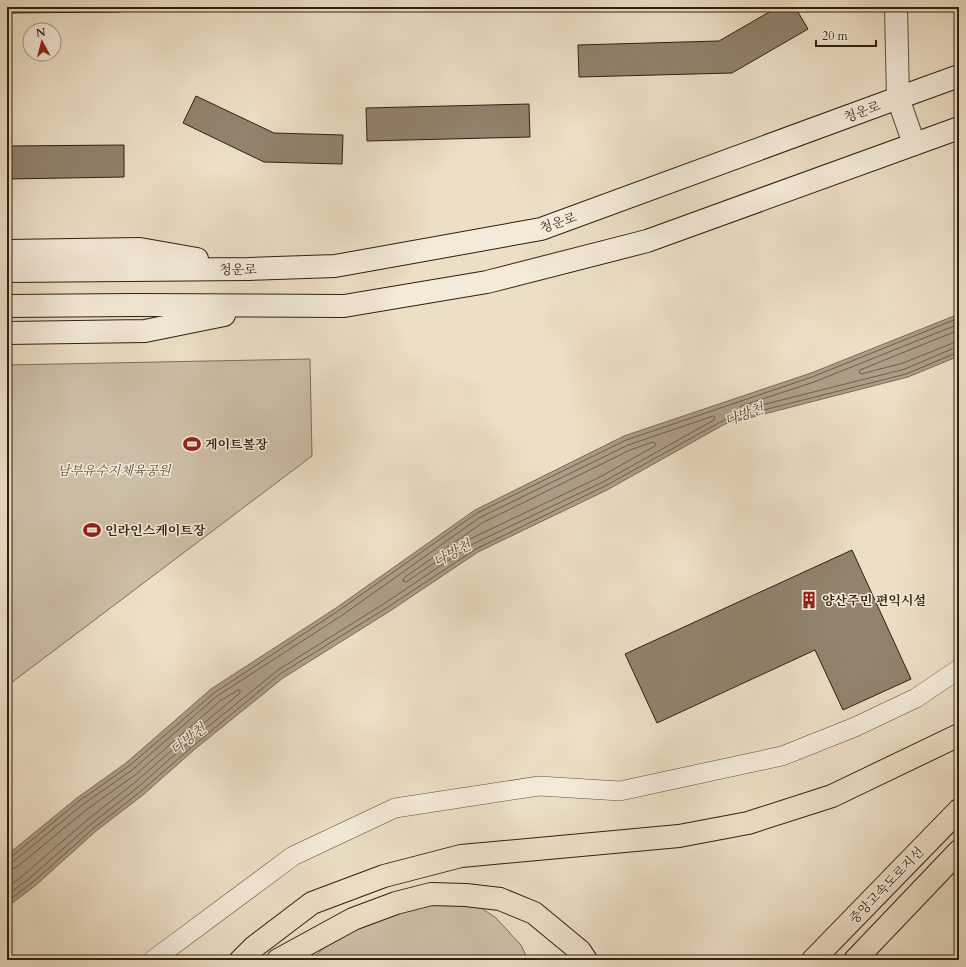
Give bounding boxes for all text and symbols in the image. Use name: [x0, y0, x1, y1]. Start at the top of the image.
north arrow: [22, 22, 62, 62]
scale bar: [816, 22, 876, 48]
text: N: [35, 24, 47, 41]
text: 20 m: [822, 28, 849, 44]
street label: 청운로: [842, 97, 884, 127]
street label: 청운로: [538, 208, 579, 238]
street label: 청운로: [219, 261, 257, 279]
water label: 다방천: [722, 398, 768, 430]
sports icon: 게이트볼장: [182, 434, 202, 454]
place label: 게이트볼장: [205, 436, 268, 454]
park label: 남부유수지체육공원: [57, 462, 172, 480]
sports icon: 인라인스케이트장: [82, 520, 102, 540]
place label: 인라인스케이트장: [105, 522, 206, 540]
water label: 다방천: [430, 535, 476, 571]
building icon: 양산주민 편익시설: [799, 590, 819, 610]
place label: 양산주민 편익시설: [822, 592, 926, 610]
water label: 다방천: [166, 719, 211, 759]
street label: 중앙고속도로지선: [845, 843, 928, 928]

